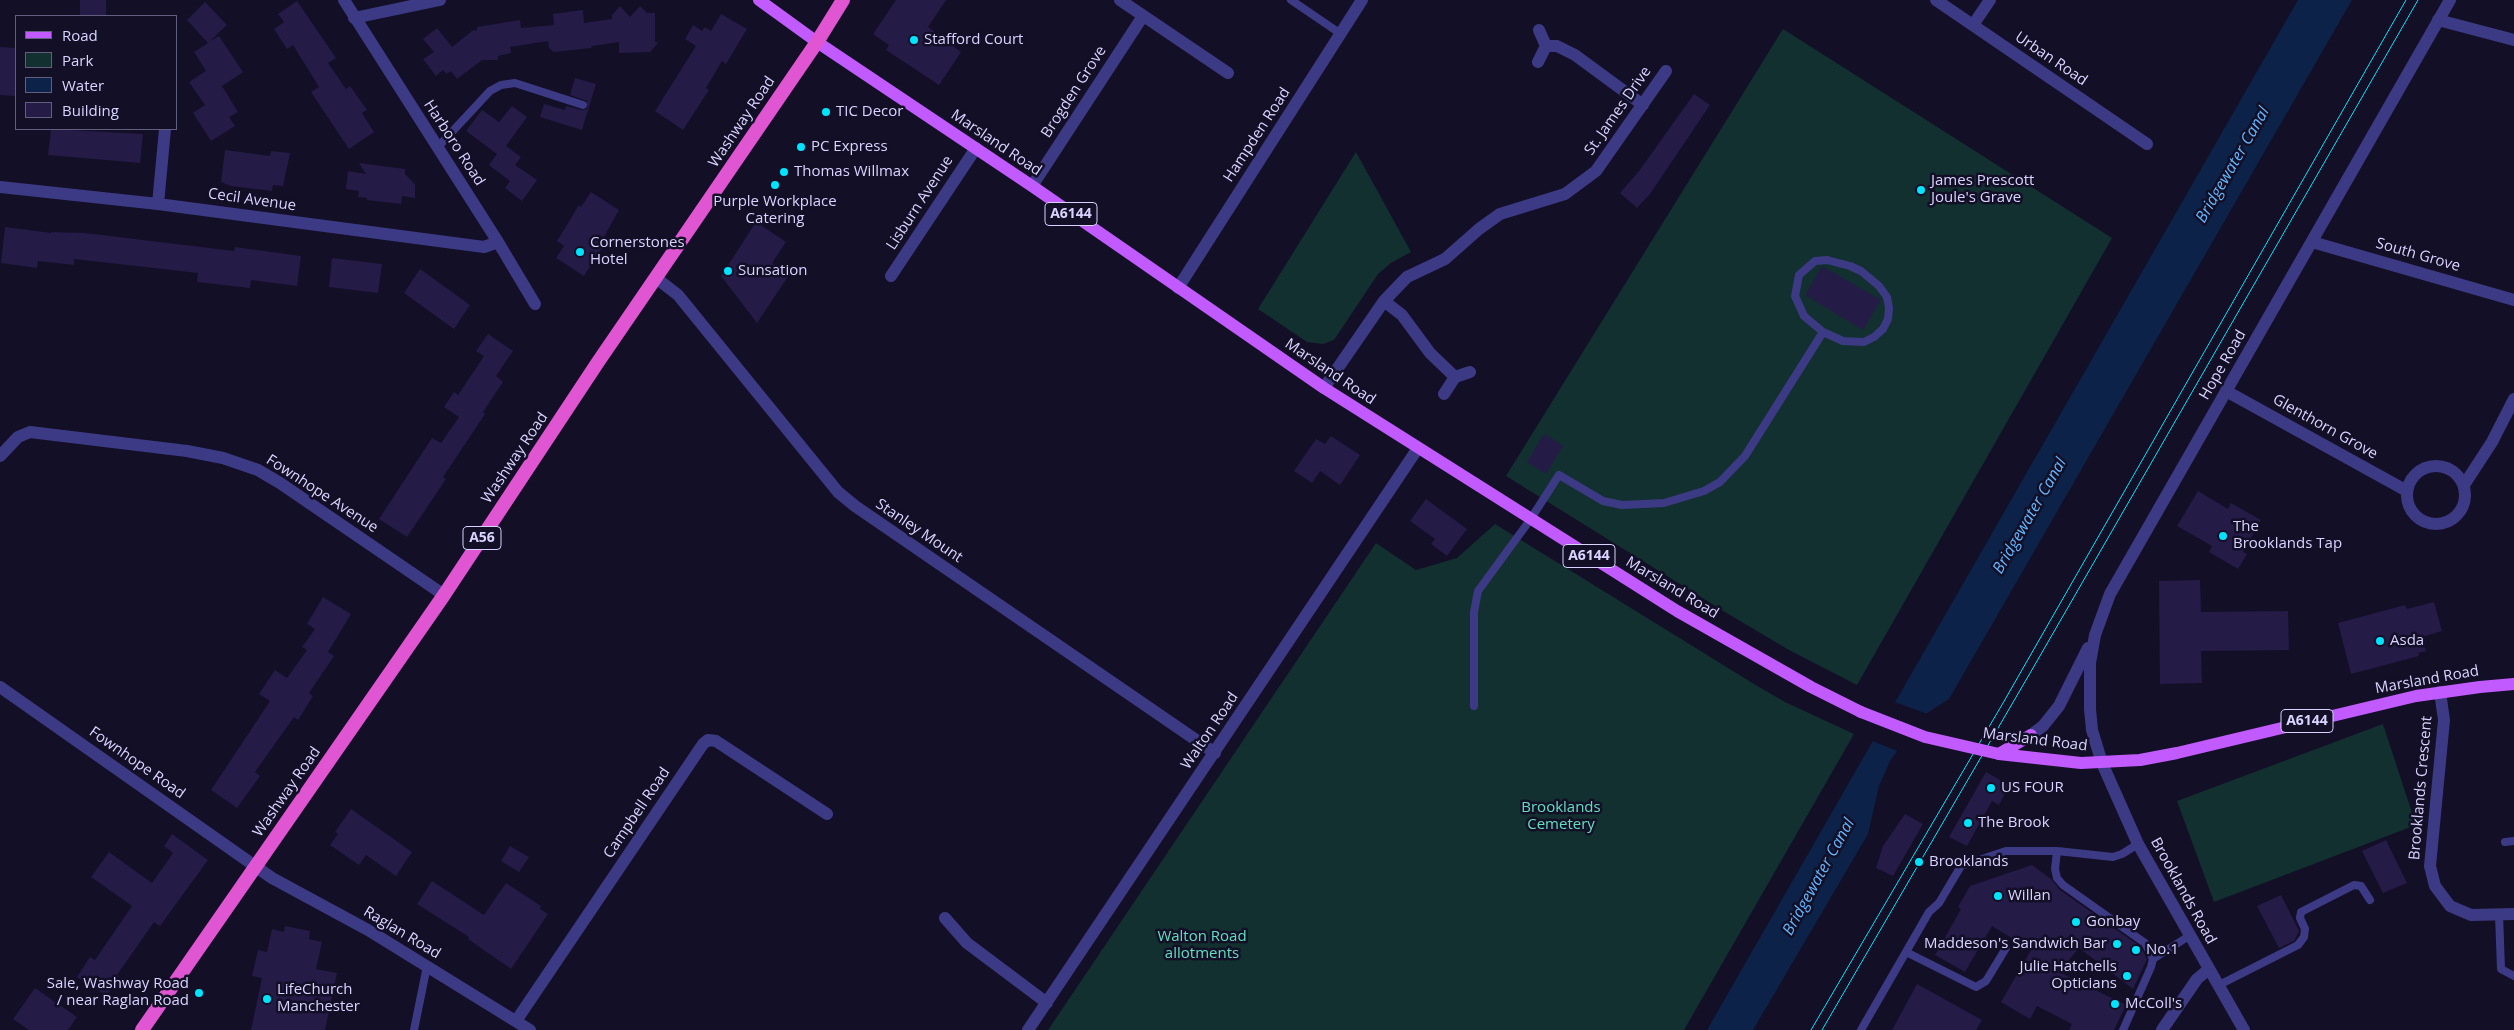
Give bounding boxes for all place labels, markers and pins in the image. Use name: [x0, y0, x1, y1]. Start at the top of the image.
place label: Stafford Court: [924, 31, 1023, 49]
marker: Stafford Court: [908, 34, 920, 46]
place label: TIC Decor: [836, 103, 903, 121]
marker: TIC Decor: [820, 106, 832, 118]
place label: PC Express: [811, 138, 888, 156]
marker: PC Express: [795, 141, 807, 153]
place label: Thomas Willmax: [794, 163, 909, 181]
marker: Thomas Willmax: [778, 166, 790, 178]
place label: James Prescott Joule's Grave: [1931, 172, 2034, 207]
marker: Purple Workplace Catering: [769, 179, 781, 191]
marker: James Prescott Joule's Grave: [1915, 184, 1927, 196]
place label: Purple Workplace Catering: [713, 193, 837, 228]
place label: Cornerstones Hotel: [590, 234, 685, 269]
marker: Cornerstones Hotel: [574, 246, 586, 258]
place label: Sunsation: [738, 262, 807, 280]
marker: Sunsation: [722, 265, 734, 277]
place label: The Brooklands Tap: [2233, 518, 2342, 553]
marker: The Brooklands Tap: [2217, 530, 2229, 542]
place label: Asda: [2390, 632, 2424, 650]
marker: Asda: [2374, 635, 2386, 647]
place label: US FOUR: [2001, 779, 2064, 797]
marker: US FOUR: [1985, 782, 1997, 794]
place label: The Brook: [1978, 814, 2050, 832]
marker: The Brook: [1962, 817, 1974, 829]
place label: Brooklands: [1929, 853, 2008, 871]
marker: Brooklands: [1913, 856, 1925, 868]
place label: Willan: [2008, 887, 2051, 905]
marker: Willan: [1992, 890, 2004, 902]
place label: Gonbay: [2086, 913, 2140, 931]
marker: Gonbay: [2070, 916, 2082, 928]
place label: Maddeson's Sandwich Bar: [1924, 935, 2107, 953]
marker: Maddeson's Sandwich Bar: [2111, 938, 2123, 950]
place label: No.1: [2146, 941, 2179, 959]
marker: No.1: [2130, 944, 2142, 956]
place label: Julie Hatchells Opticians: [2020, 958, 2117, 993]
marker: Julie Hatchells Opticians: [2121, 970, 2133, 982]
place label: Sale, Washway Road / near Raglan Road: [47, 975, 189, 1010]
place label: LifeChurch Manchester: [277, 981, 360, 1016]
marker: Sale, Washway Road / near Raglan Road: [193, 987, 205, 999]
marker: LifeChurch Manchester: [261, 993, 273, 1005]
place label: McColl's: [2125, 995, 2182, 1013]
marker: McColl's: [2109, 998, 2121, 1010]

